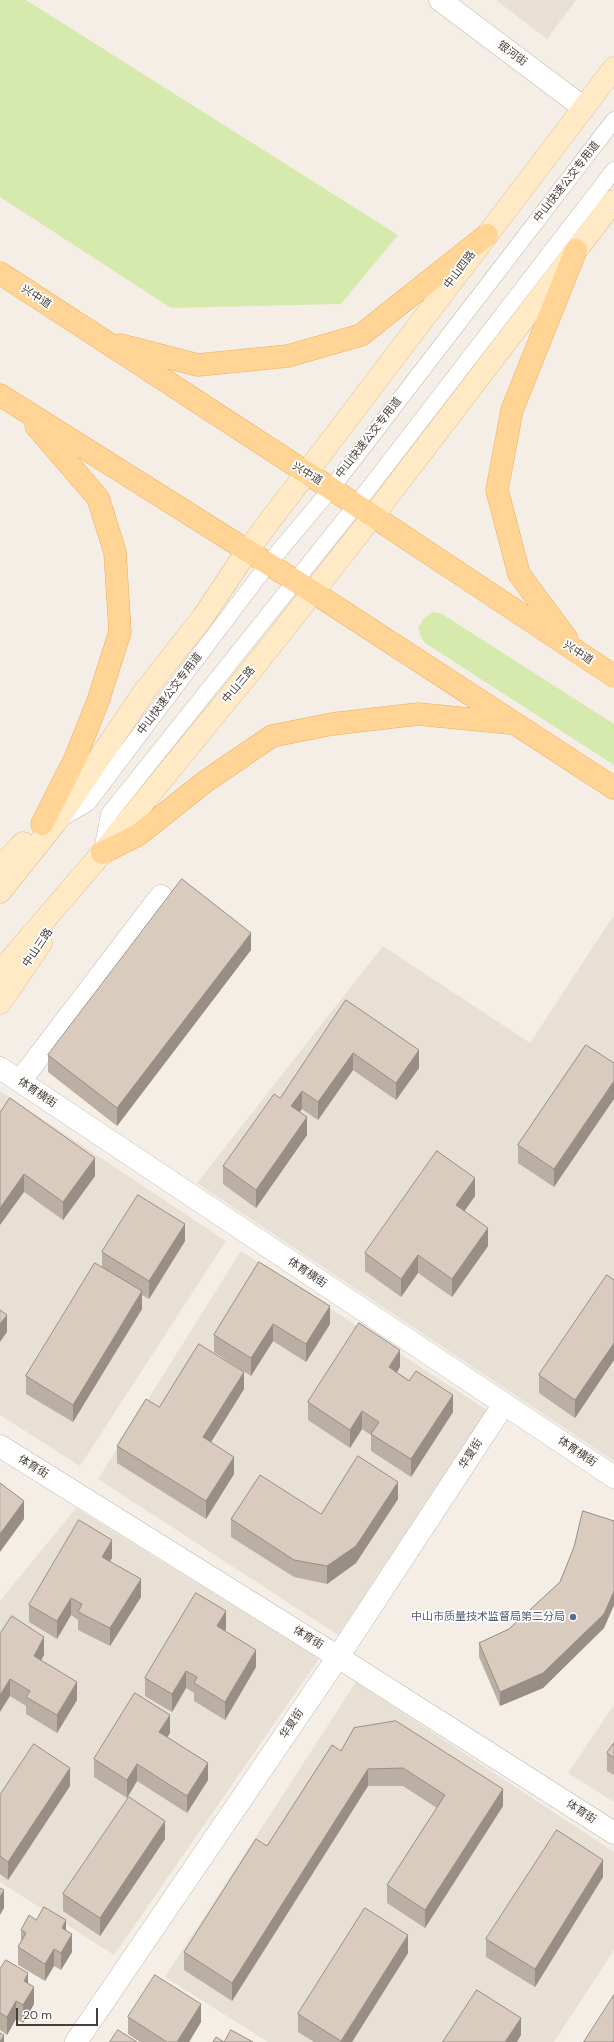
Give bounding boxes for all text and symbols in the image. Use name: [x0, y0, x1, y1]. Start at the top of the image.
street label: 银河街: [495, 39, 529, 69]
street label: 中山快速公交专用道: [531, 139, 603, 225]
street label: 中山四路: [441, 248, 479, 292]
street label: 兴中道: [19, 282, 53, 312]
street label: 中山快速公交专用道: [333, 395, 405, 481]
street label: 兴中道: [289, 460, 325, 488]
street label: 兴中道: [561, 638, 595, 668]
street label: 中山快速公交专用道: [135, 650, 205, 738]
street label: 中山三路: [220, 664, 258, 706]
street label: 中山三路: [20, 926, 56, 970]
street label: 体育横街: [15, 1075, 59, 1111]
street label: 体育横街: [285, 1255, 329, 1291]
street label: 体育横街: [555, 1434, 599, 1470]
street label: 华夏街: [456, 1437, 486, 1471]
street label: 体育街: [16, 1453, 50, 1481]
place label: 中山市质量技术监督局第二分局: [411, 1610, 565, 1624]
marker: 中山市质量技术监督局第二分局: [568, 1612, 578, 1622]
street label: 体育街: [291, 1624, 325, 1652]
street label: 华夏街: [277, 1707, 307, 1741]
street label: 体育街: [564, 1797, 598, 1827]
scale bar: [18, 2000, 100, 2026]
text: 20 m: [23, 2007, 52, 2023]

